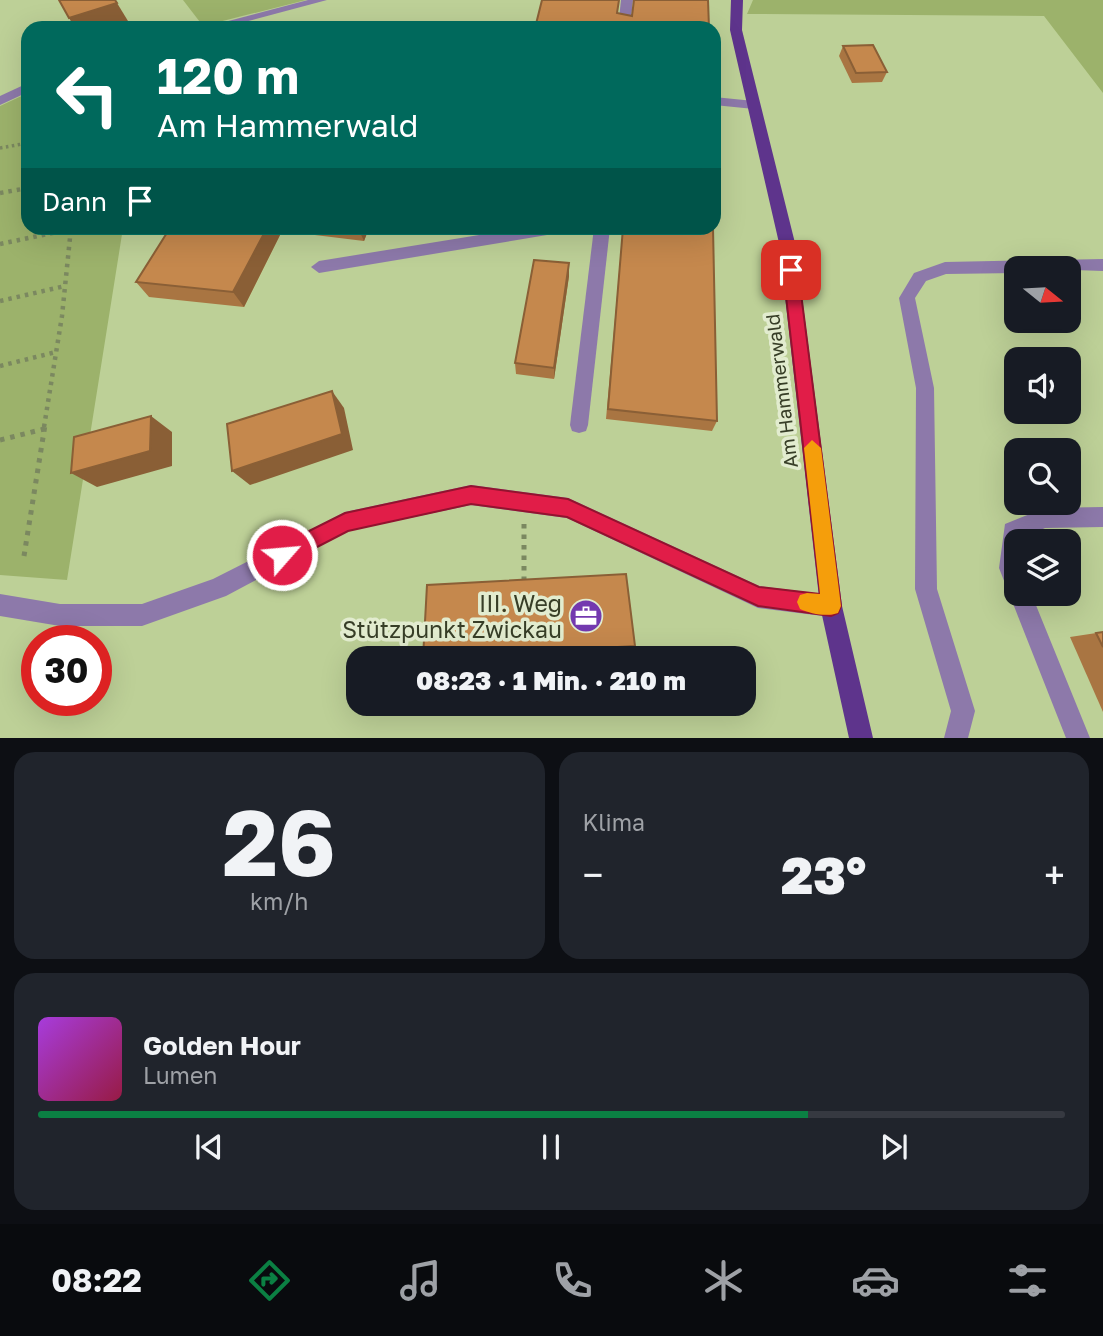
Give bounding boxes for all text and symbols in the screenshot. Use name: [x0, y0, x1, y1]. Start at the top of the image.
text: 120 m: [157, 46, 299, 105]
icon: left: [42, 49, 133, 140]
text: Am Hammerwald: [157, 106, 418, 144]
icon: arrive: [121, 182, 159, 220]
text: Dann: [42, 186, 107, 217]
pin: [761, 240, 821, 300]
icon: arrive: [772, 251, 810, 289]
north arrow: [1004, 256, 1082, 332]
map controls: [1004, 256, 1081, 606]
street label: Am Hammerwald: [760, 313, 802, 469]
button: sound: [1004, 347, 1081, 424]
button: search: [1004, 438, 1081, 515]
position arrow: [245, 518, 319, 592]
button: layers: [1004, 529, 1081, 606]
place label: III. Weg Stützpunkt Zwickau: [342, 589, 562, 643]
office icon: III. Weg Stützpunkt Zwickau: [567, 597, 605, 635]
speed limit sign: 30: [21, 625, 112, 716]
text: 08:23 · 1 Min. · 210 m: [416, 665, 686, 696]
text: 26: [223, 787, 336, 896]
text: Klima: [583, 808, 645, 836]
text: 23°: [781, 843, 866, 905]
text: −: [583, 852, 603, 897]
text: +: [1044, 852, 1065, 897]
text: km/h: [250, 887, 309, 915]
text: Golden Hour: [143, 1030, 301, 1061]
text: Lumen: [143, 1061, 217, 1089]
icon: previous: [190, 1128, 228, 1166]
icon: pause: [532, 1128, 570, 1166]
icon: next: [875, 1128, 913, 1166]
icon: directions: [245, 1256, 294, 1305]
icon: music: [396, 1256, 445, 1305]
icon: phone: [548, 1256, 597, 1305]
icon: climate: [699, 1256, 748, 1305]
icon: car: [851, 1256, 900, 1305]
icon: filters: [1003, 1256, 1052, 1305]
text: 08:22: [51, 1261, 142, 1299]

